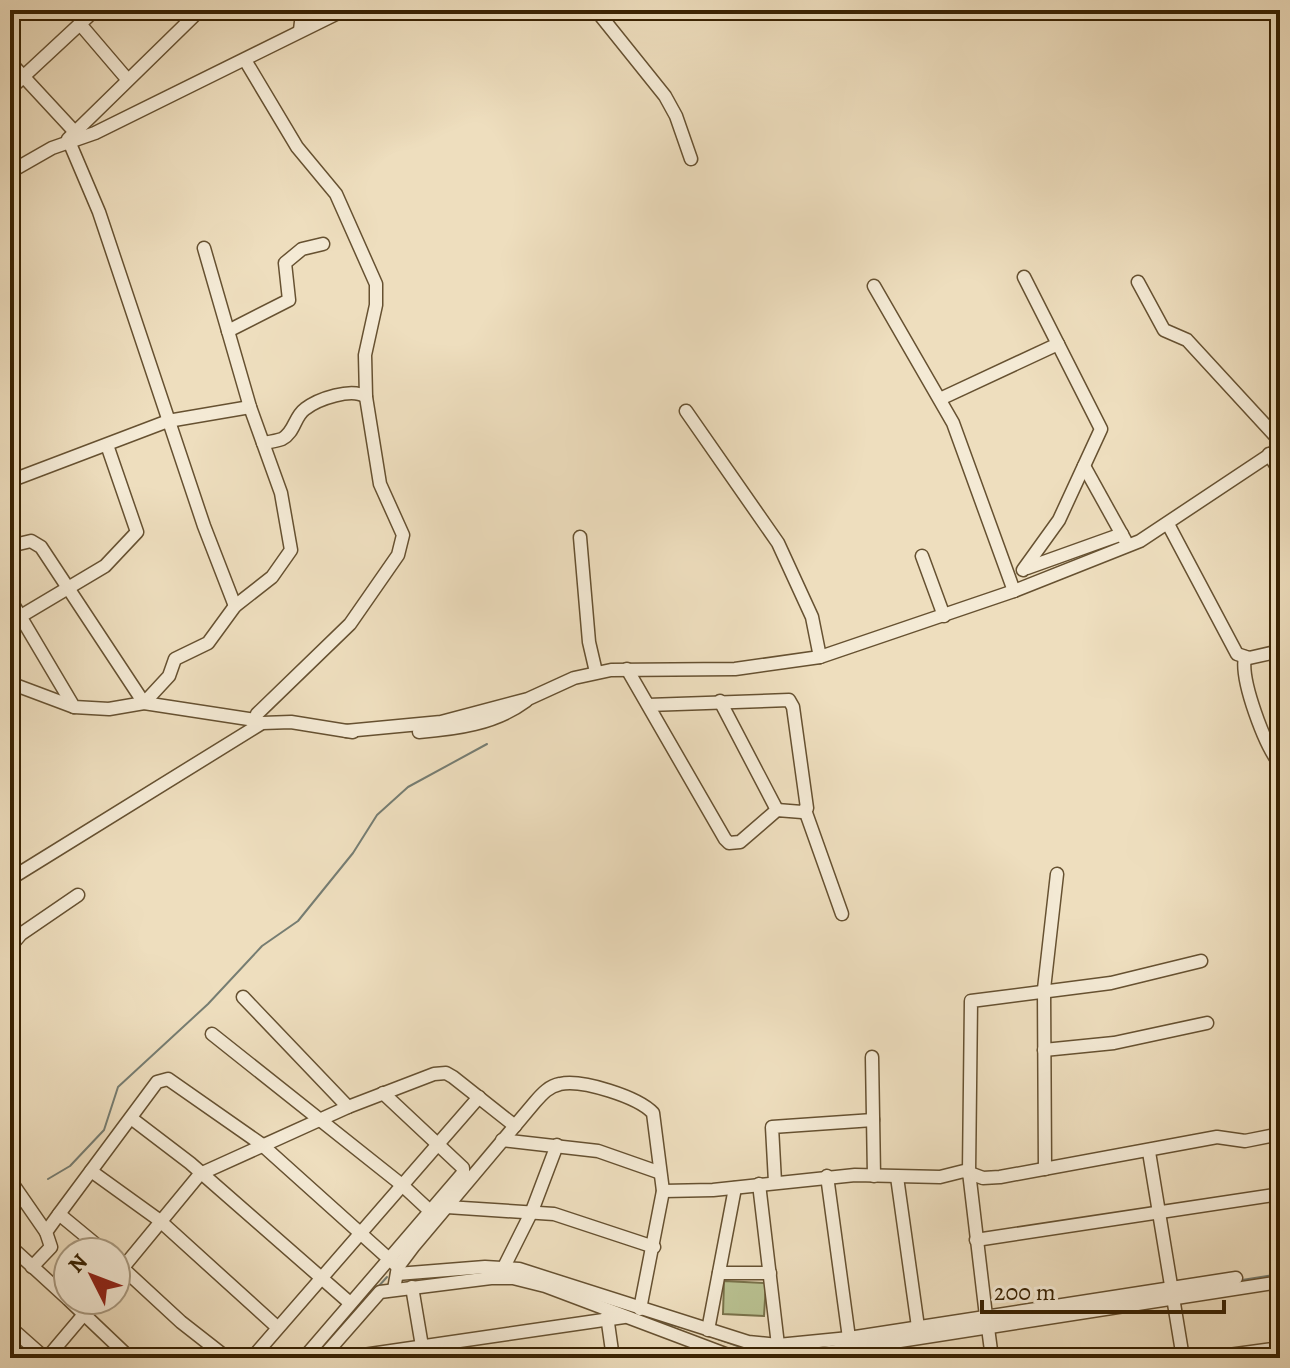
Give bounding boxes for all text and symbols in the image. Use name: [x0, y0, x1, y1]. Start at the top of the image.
north arrow: [52, 1236, 132, 1316]
text: N: [61, 1247, 94, 1279]
scale bar: [982, 1264, 1224, 1314]
text: 200 m: [994, 1276, 1056, 1308]

